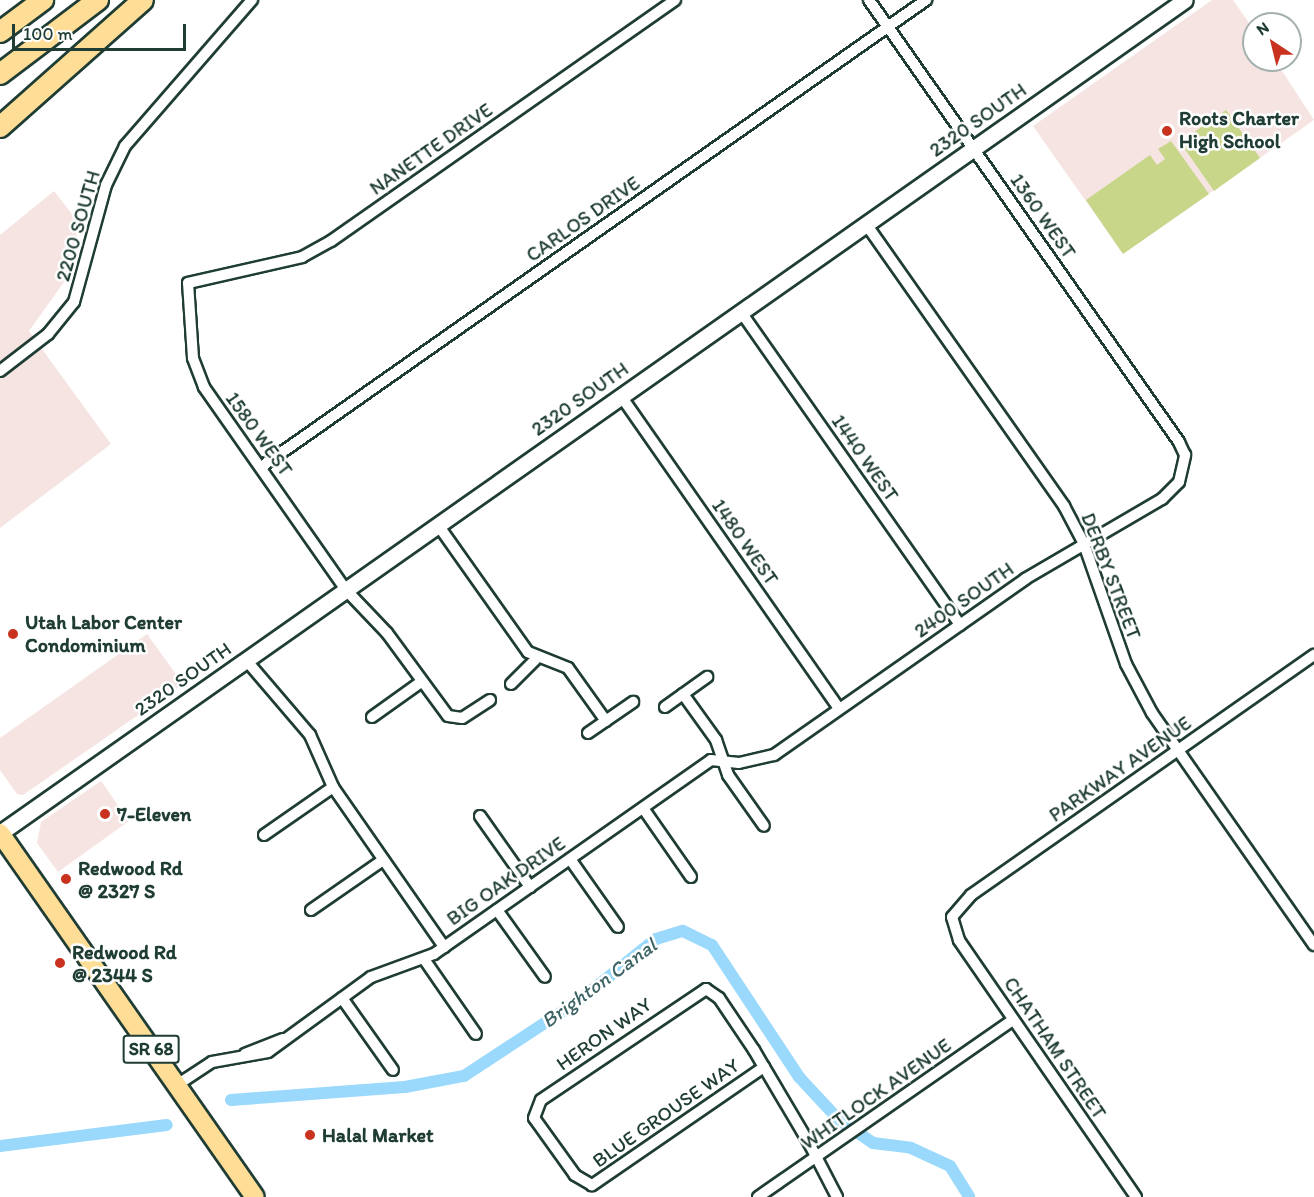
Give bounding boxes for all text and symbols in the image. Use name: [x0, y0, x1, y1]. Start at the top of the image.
scale bar: [15, 12, 189, 50]
north arrow: [1242, 12, 1302, 72]
text: N: [1253, 18, 1272, 39]
text: 100 m: [23, 23, 73, 45]
street label: 2320 SOUTH: [925, 78, 1031, 162]
street label: NANETTE DRIVE: [365, 98, 497, 200]
place label: Roots Charter High School: [1179, 107, 1299, 154]
marker: Roots Charter High School: [1160, 124, 1174, 138]
street label: 2200 SOUTH: [51, 168, 105, 284]
street label: 1360 WEST: [1005, 169, 1081, 263]
street label: CARLOS DRIVE: [521, 171, 645, 267]
street label: 2320 SOUTH: [527, 357, 633, 441]
street label: 1580 WEST: [220, 387, 298, 481]
street label: 1440 WEST: [826, 410, 904, 506]
street label: 1480 WEST: [707, 494, 783, 590]
street label: DERBY STREET: [1076, 509, 1146, 643]
street label: 2400 SOUTH: [910, 557, 1018, 643]
place label: Utah Labor Center Condominium: [25, 610, 183, 657]
marker: Utah Labor Center Condominium: [6, 627, 20, 641]
street label: 2320 SOUTH: [130, 637, 236, 721]
street label: PARKWAY AVENUE: [1045, 711, 1195, 827]
place label: 7-Eleven: [117, 802, 191, 826]
marker: 7-Eleven: [98, 807, 112, 821]
street label: BIG OAK DRIVE: [442, 831, 570, 931]
place label: Redwood Rd @ 2327 S: [78, 856, 183, 903]
marker: Redwood Rd @ 2327 S: [59, 872, 73, 886]
water label: Brighton Canal: [537, 933, 661, 1033]
place label: Redwood Rd @ 2344 S: [72, 940, 177, 987]
marker: Redwood Rd @ 2344 S: [53, 956, 67, 970]
street label: CHATHAM STREET: [999, 972, 1111, 1124]
street label: HERON WAY: [552, 992, 656, 1076]
street label: WHITLOCK AVENUE: [797, 1033, 955, 1155]
road number: SR 68: [122, 1034, 180, 1064]
street label: BLUE GROUSE WAY: [588, 1053, 744, 1173]
place label: Halal Market: [322, 1123, 433, 1147]
marker: Halal Market: [303, 1128, 317, 1142]

